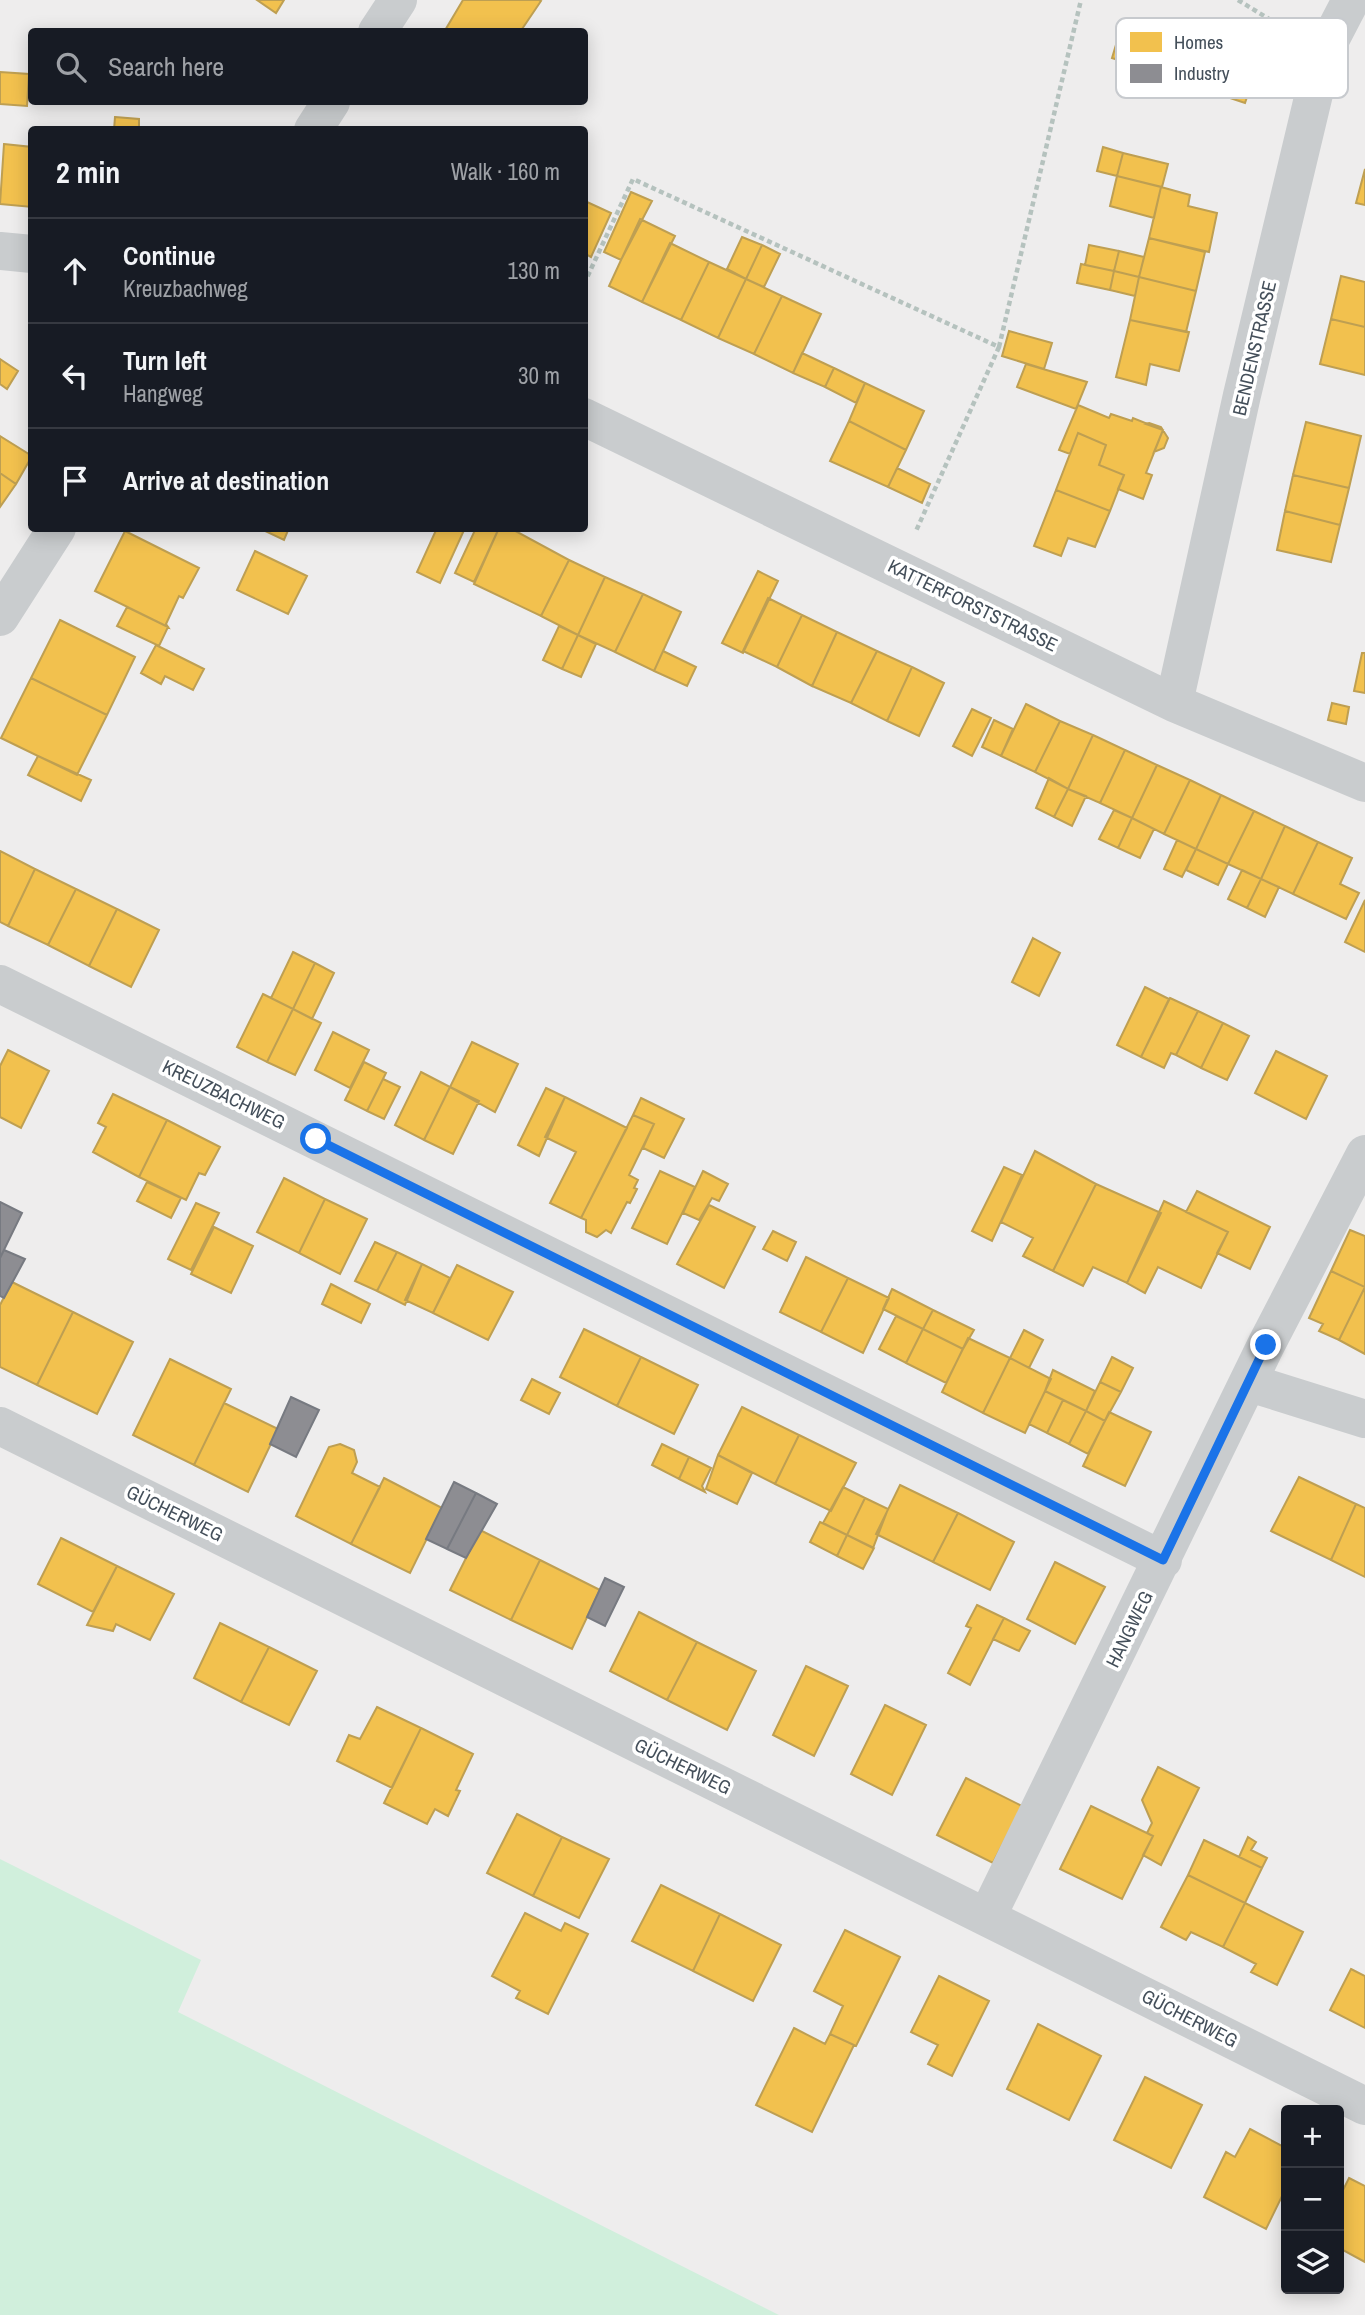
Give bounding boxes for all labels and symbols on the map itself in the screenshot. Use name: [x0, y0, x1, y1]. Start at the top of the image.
legend: [1116, 18, 1348, 98]
text: Homes: [1174, 29, 1224, 55]
text: Industry: [1174, 60, 1230, 86]
street label: BENDENSTRASSE: [1226, 278, 1282, 418]
street label: KATTERFORSTSTRASSE: [884, 553, 1062, 657]
street label: KREUZBACHWEG: [158, 1053, 290, 1135]
route start: [300, 1123, 331, 1154]
route end: [1250, 1329, 1281, 1360]
street label: GÜCHERWEG: [122, 1478, 228, 1548]
street label: HANGWEG: [1099, 1586, 1159, 1672]
street label: GÜCHERWEG: [630, 1731, 736, 1801]
street label: GÜCHERWEG: [1138, 1983, 1242, 2053]

